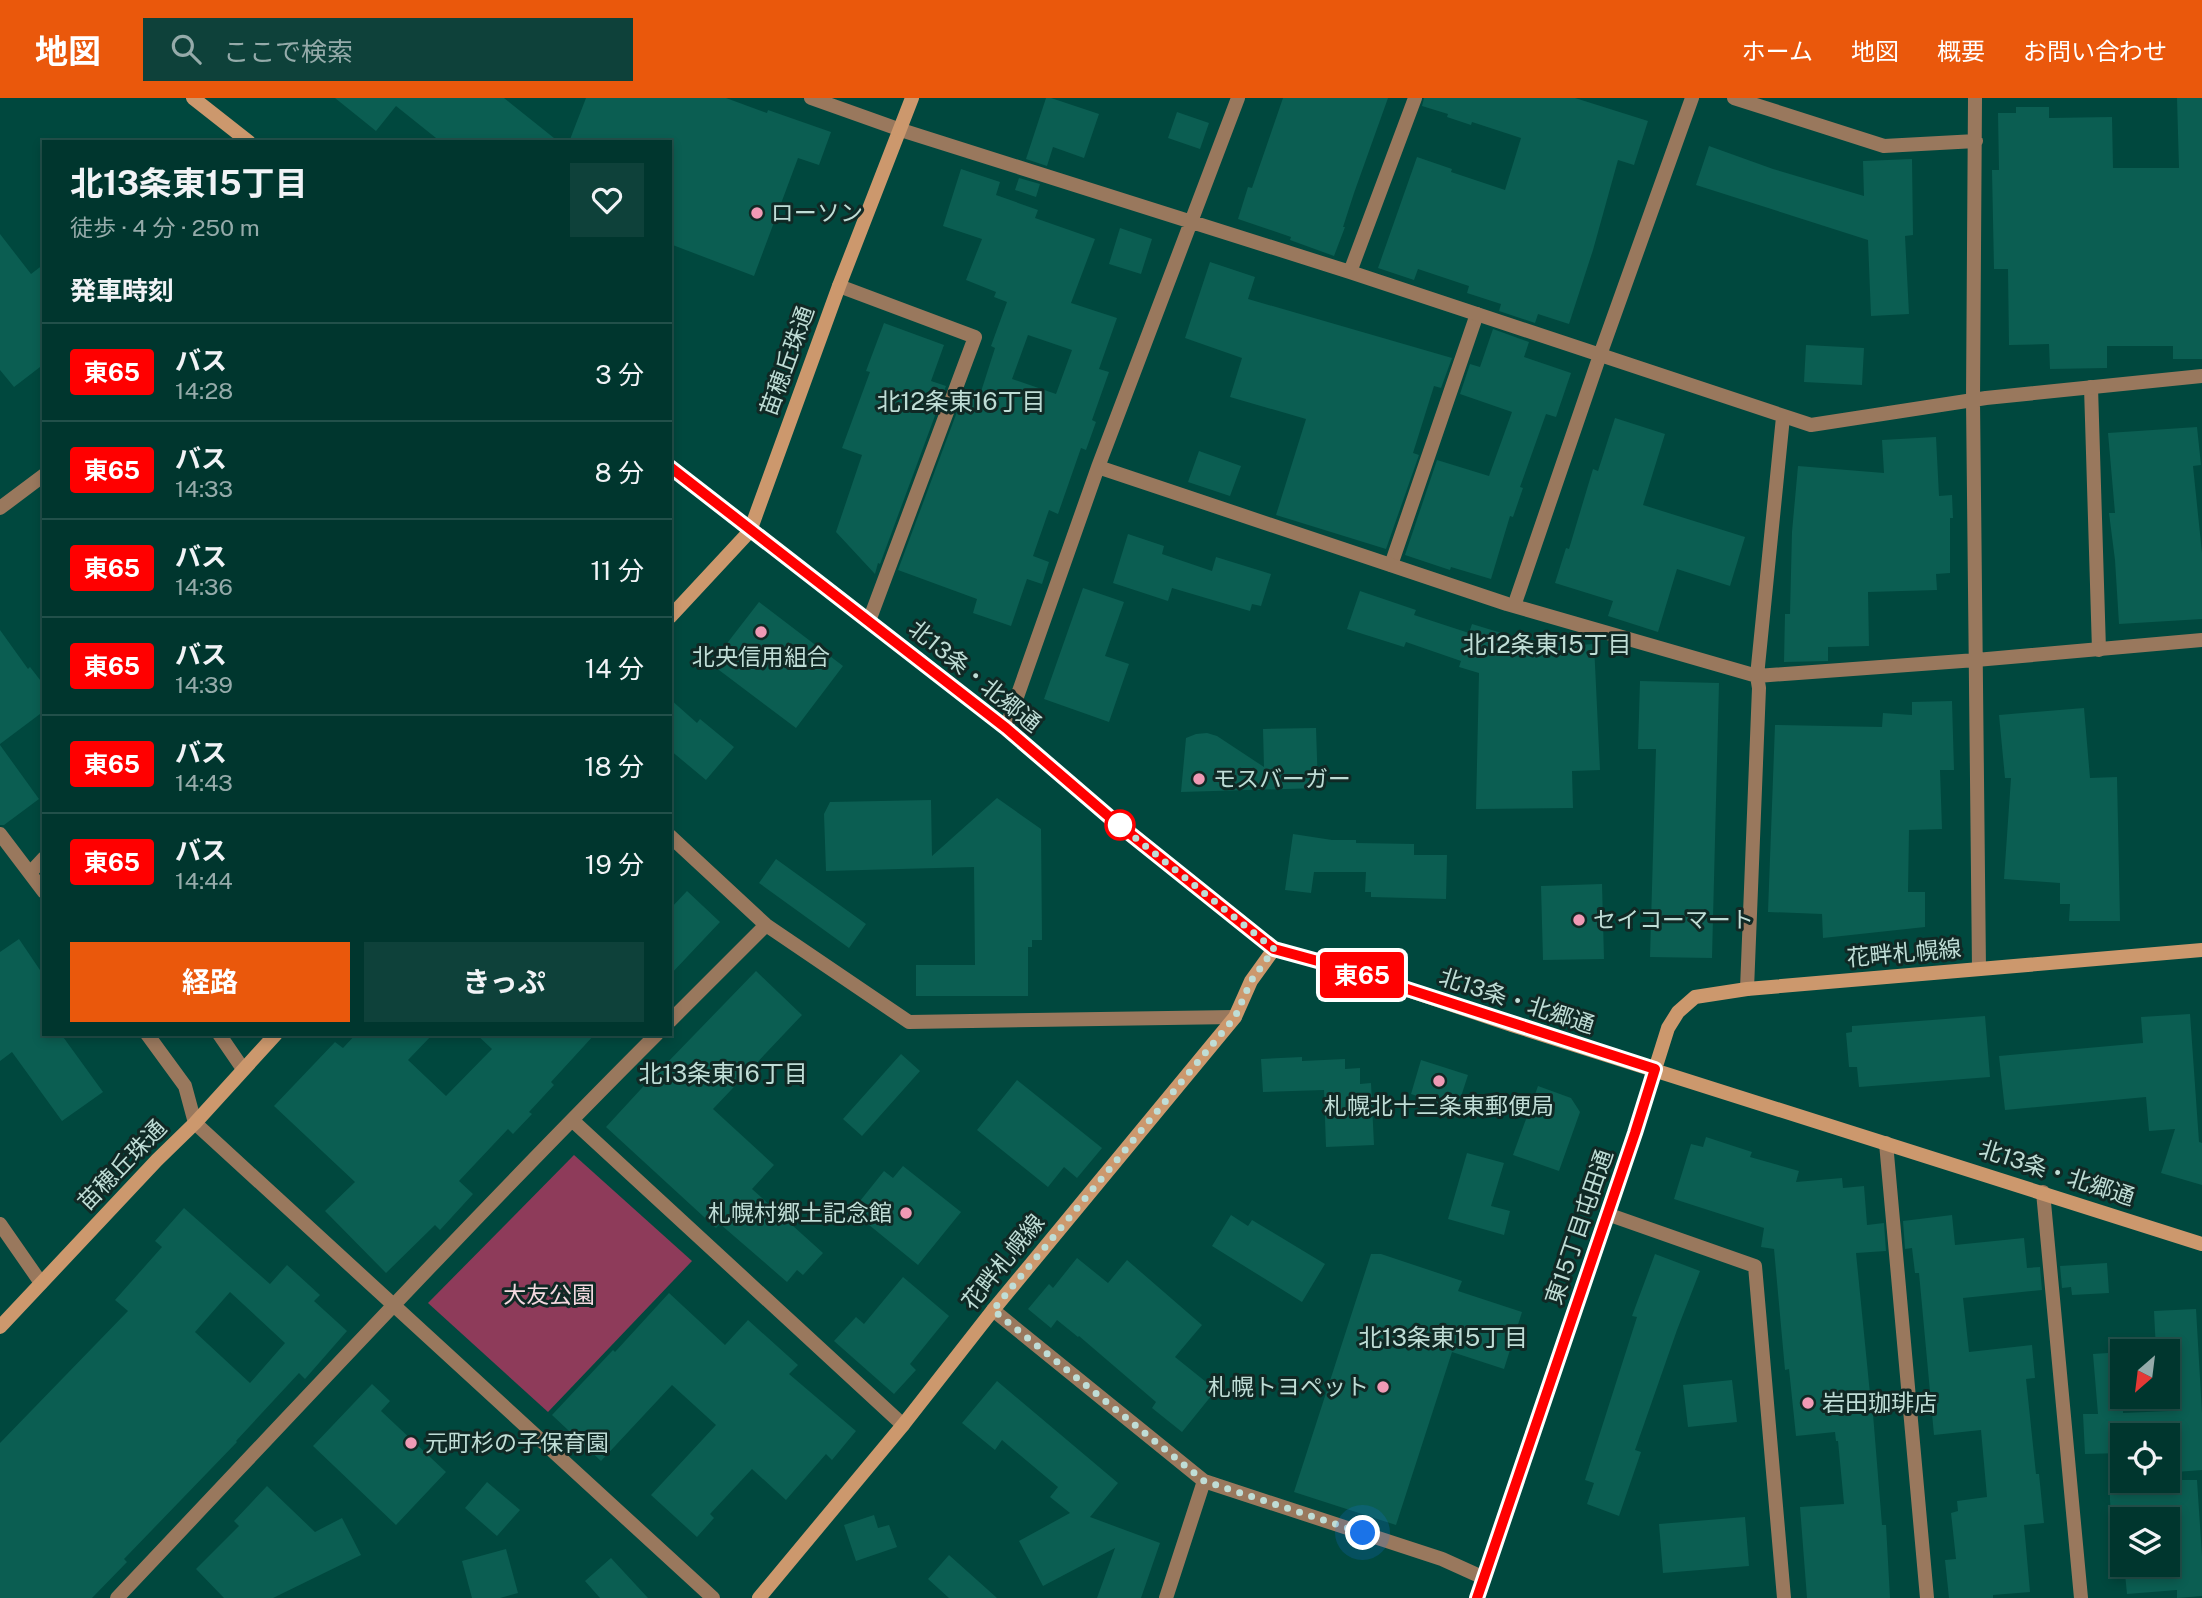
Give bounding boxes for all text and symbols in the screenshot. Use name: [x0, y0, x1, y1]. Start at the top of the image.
search box: [143, 18, 633, 81]
icon: search: [167, 30, 205, 68]
text: 地図: [35, 32, 101, 70]
text: ここで検索: [223, 36, 353, 67]
text: ホーム: [1742, 37, 1813, 65]
text: 地図: [1851, 37, 1899, 65]
text: 概要: [1937, 37, 1985, 65]
text: お問い合わせ: [2023, 37, 2167, 65]
button: heart: [570, 163, 644, 237]
text: 北13条東15丁目: [70, 164, 307, 202]
place label: ローソン: [771, 199, 863, 226]
marker: ローソン: [749, 205, 765, 221]
text: 徒歩 · 4 分 · 250 m: [70, 214, 260, 241]
text: 発車時刻: [70, 275, 174, 306]
street label: 苗穂丘珠通: [754, 302, 819, 419]
text: バス: [175, 345, 227, 376]
text: 東65: [84, 358, 140, 386]
text: 3 分: [595, 359, 644, 390]
text: 14:28: [175, 377, 233, 404]
district label: 北12条東16丁目: [877, 387, 1045, 415]
text: バス: [175, 443, 227, 474]
text: 東65: [84, 456, 140, 484]
text: 8 分: [595, 457, 644, 488]
text: 14:33: [175, 475, 233, 502]
text: バス: [175, 541, 227, 572]
text: 東65: [84, 554, 140, 582]
text: 11 分: [591, 555, 644, 586]
text: 14:36: [175, 573, 233, 600]
street label: 北13条・北郷通: [904, 614, 1047, 737]
marker: 北央信用組合: [753, 624, 769, 640]
district label: 北12条東15丁目: [1462, 630, 1632, 658]
text: バス: [175, 639, 227, 670]
place label: 北央信用組合: [692, 643, 830, 670]
text: 東65: [84, 652, 140, 680]
text: 14 分: [585, 653, 644, 684]
text: 14:39: [175, 671, 233, 698]
text: バス: [175, 737, 227, 768]
text: 東65: [84, 750, 140, 778]
text: 18 分: [584, 751, 644, 782]
place label: モスバーガー: [1213, 765, 1351, 792]
text: 14:43: [175, 769, 233, 796]
marker: モスバーガー: [1191, 771, 1207, 787]
unlabelled marker: [1105, 810, 1135, 840]
text: バス: [175, 835, 227, 866]
text: 東65: [84, 848, 140, 876]
text: 19 分: [585, 849, 644, 880]
text: 14:44: [175, 867, 233, 894]
place label: セイコーマート: [1593, 906, 1754, 933]
marker: セイコーマート: [1571, 912, 1587, 928]
street label: 花畔札幌線: [1845, 934, 1962, 971]
button: 経路: [70, 942, 350, 1022]
button: きっぷ: [364, 942, 644, 1022]
line badge: 東65: [1322, 952, 1402, 998]
text: 東65: [1334, 961, 1390, 989]
street label: 北13条・北郷通: [1436, 963, 1598, 1038]
district label: 北13条東16丁目: [638, 1059, 808, 1087]
marker: 札幌北十三条東郵便局: [1431, 1073, 1447, 1089]
place label: 札幌北十三条東郵便局: [1324, 1092, 1554, 1119]
street label: 苗穂丘珠通: [72, 1114, 171, 1215]
street label: 北13条・北郷通: [1976, 1135, 2138, 1210]
street label: 東15丁目屯田通: [1539, 1146, 1618, 1308]
place label: 札幌村郷土記念館: [708, 1199, 892, 1226]
marker: 札幌村郷土記念館: [898, 1205, 914, 1221]
street label: 花畔札幌線: [956, 1209, 1049, 1315]
park label: 大友公園: [503, 1281, 595, 1308]
district label: 北13条東15丁目: [1358, 1323, 1528, 1351]
north arrow: [2110, 1339, 2180, 1409]
map controls: [2110, 1339, 2180, 1577]
place label: 札幌トヨペット: [1208, 1373, 1369, 1400]
marker: 札幌トヨペット: [1375, 1379, 1391, 1395]
place label: 岩田珈琲店: [1822, 1389, 1937, 1416]
marker: 岩田珈琲店: [1800, 1395, 1816, 1411]
button: locate: [2110, 1423, 2180, 1493]
place label: 元町杉の子保育園: [425, 1429, 609, 1456]
marker: 元町杉の子保育園: [403, 1435, 419, 1451]
button: layers: [2110, 1507, 2180, 1577]
your location: [1345, 1515, 1380, 1550]

